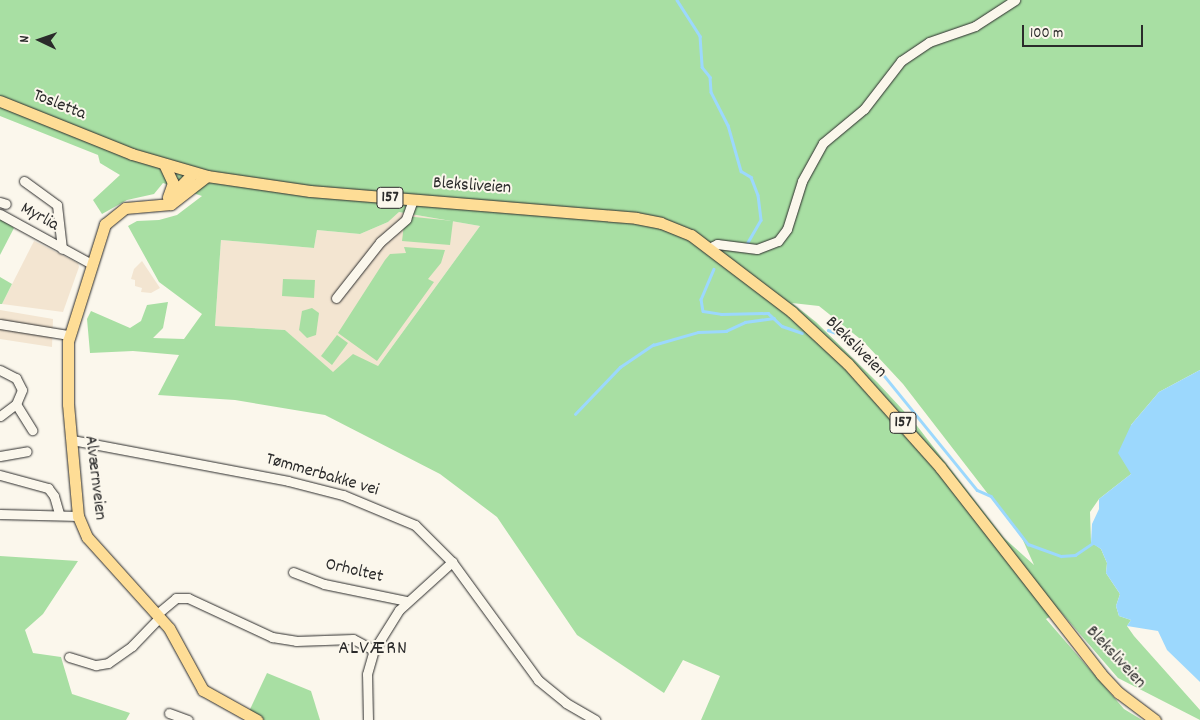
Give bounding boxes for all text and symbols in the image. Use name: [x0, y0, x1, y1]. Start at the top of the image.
north arrow: [15, 15, 65, 65]
scale bar: [1025, 15, 1146, 47]
text: 100 m: [1030, 23, 1063, 45]
text: N: [15, 35, 35, 43]
street label: Tosletta: [29, 86, 89, 126]
street label: Bleksliveien: [432, 173, 512, 201]
road number: 157: [376, 184, 404, 212]
street label: Myrlia: [16, 199, 62, 237]
street label: Bleksliveien: [820, 313, 890, 383]
road number: 157: [889, 409, 917, 436]
street label: Alværnveien: [78, 434, 110, 522]
street label: Tømmerbakke vei: [263, 450, 381, 502]
street label: Orholtet: [323, 555, 385, 589]
street label: Bleksliveien: [1080, 622, 1150, 694]
district label: ALVÆRN: [337, 637, 409, 661]

